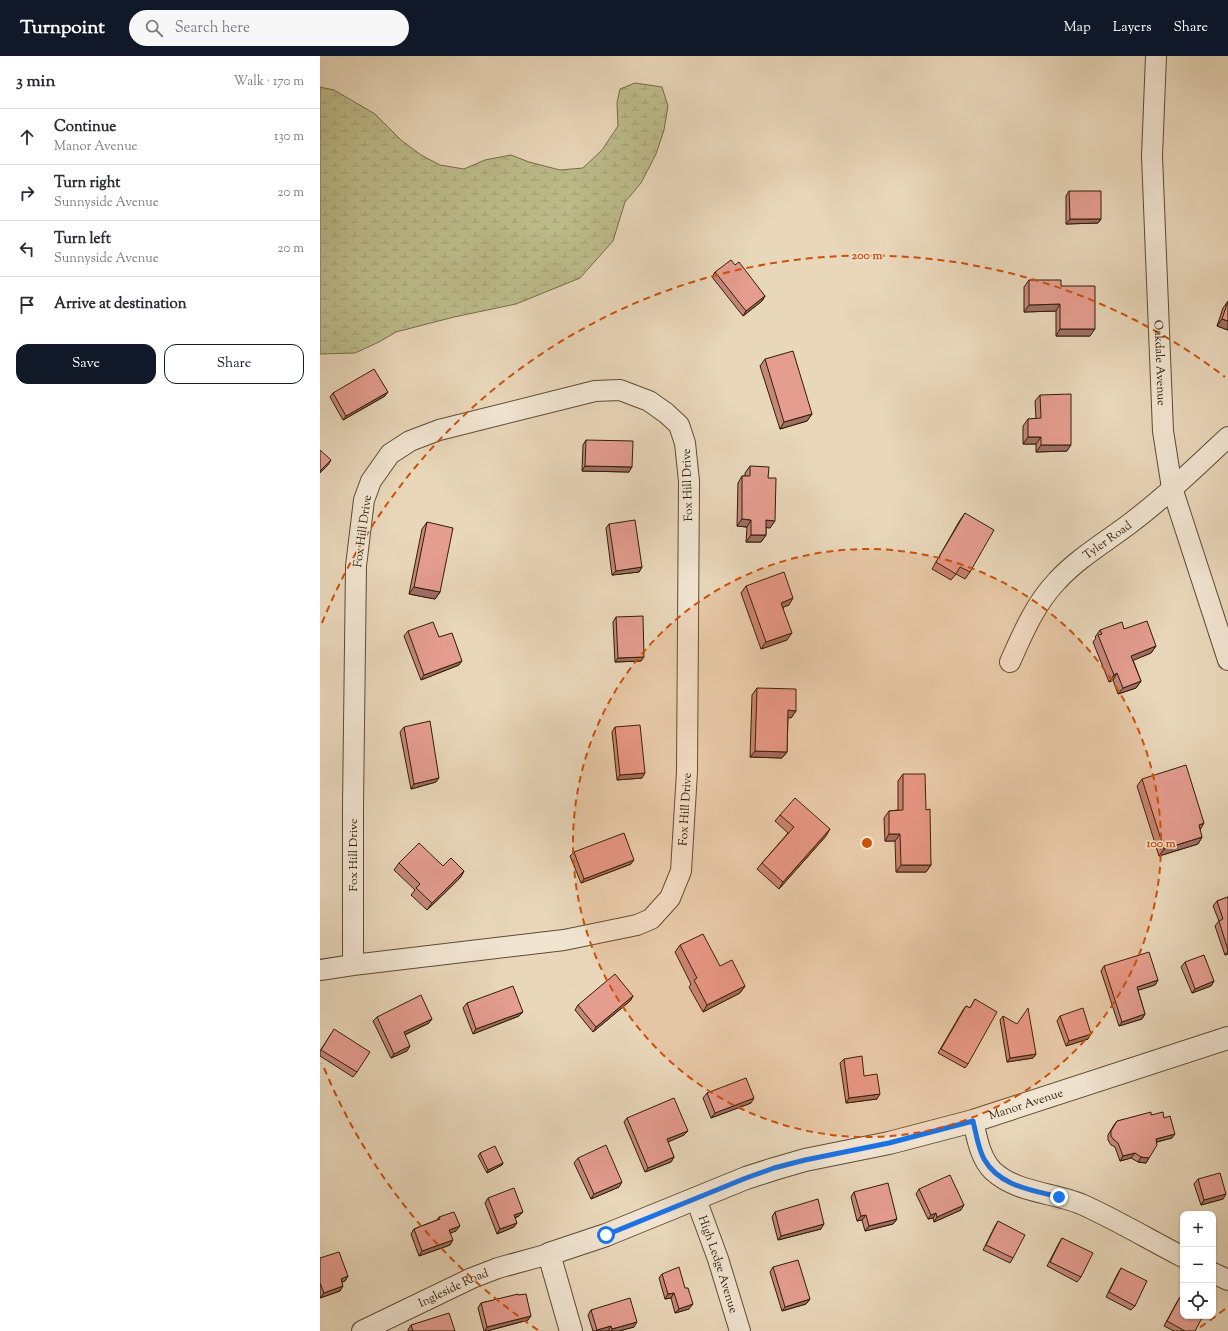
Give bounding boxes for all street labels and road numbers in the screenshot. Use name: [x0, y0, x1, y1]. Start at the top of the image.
street label: Oakdale Avenue: [1149, 319, 1170, 407]
street label: Fox Hill Drive: [678, 448, 698, 522]
street label: Fox Hill Drive: [349, 493, 377, 569]
street label: Tyler Road: [1080, 517, 1136, 564]
street label: Fox Hill Drive: [675, 772, 697, 846]
street label: Fox Hill Drive: [345, 818, 363, 892]
street label: Manor Avenue: [986, 1084, 1066, 1125]
street label: High Ledge Avenue: [693, 1213, 742, 1316]
street label: Ingleside Road: [415, 1264, 491, 1313]

